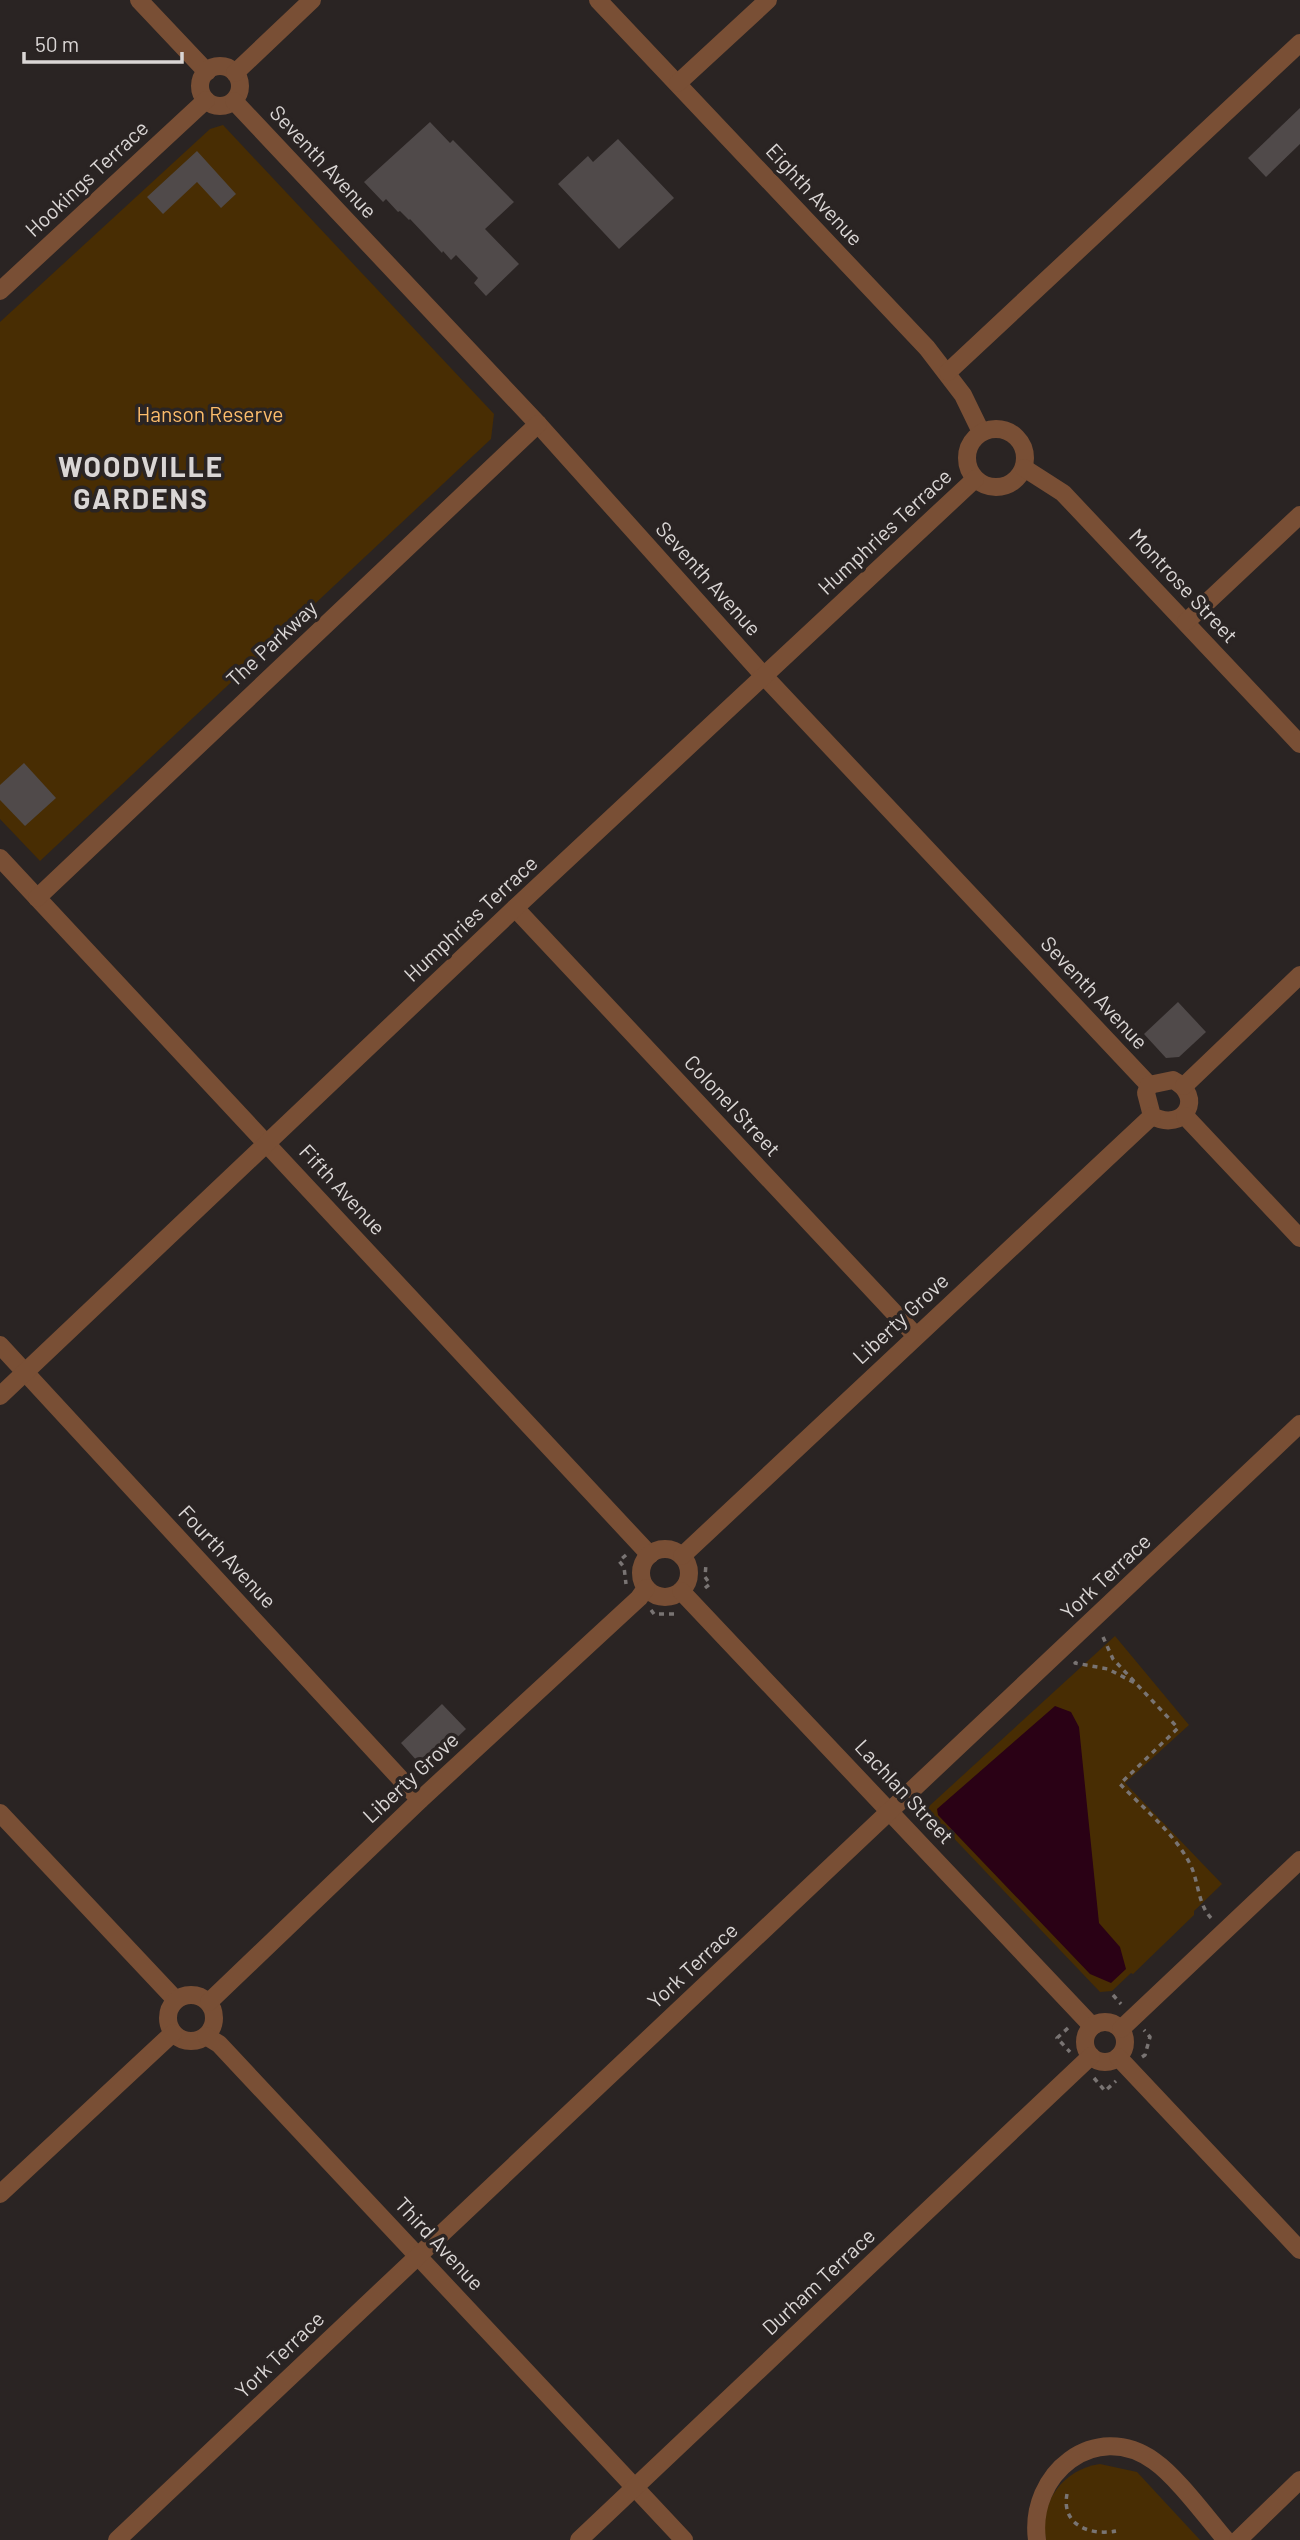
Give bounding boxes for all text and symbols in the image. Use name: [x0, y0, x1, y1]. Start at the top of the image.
scale bar: [24, 21, 182, 65]
text: 50 m: [35, 31, 79, 56]
street label: Seventh Avenue: [265, 99, 383, 223]
street label: Hookings Terrace: [19, 115, 153, 241]
street label: Eighth Avenue: [761, 138, 869, 250]
park label: Hanson Reserve: [137, 401, 283, 426]
district label: WOODVILLE GARDENS: [58, 449, 224, 515]
street label: Humphries Terrace: [812, 463, 956, 599]
street label: Seventh Avenue: [651, 516, 767, 640]
street label: Montrose Street: [1125, 523, 1243, 647]
street label: The Parkway: [220, 594, 322, 691]
street label: Humphries Terrace: [398, 850, 542, 986]
street label: Seventh Avenue: [1036, 930, 1154, 1054]
street label: Colonel Street: [680, 1049, 786, 1161]
street label: Fifth Avenue: [295, 1139, 391, 1239]
street label: Liberty Grove: [847, 1267, 953, 1368]
street label: Fourth Avenue: [174, 1499, 282, 1613]
street label: York Terrace: [1055, 1528, 1155, 1624]
street label: Liberty Grove: [357, 1726, 463, 1827]
street label: Lachlan Street: [850, 1734, 960, 1848]
street label: York Terrace: [642, 1917, 742, 2013]
street label: Third Avenue: [391, 2191, 490, 2295]
street label: Durham Terrace: [756, 2222, 879, 2339]
street label: York Terrace: [229, 2305, 329, 2403]

